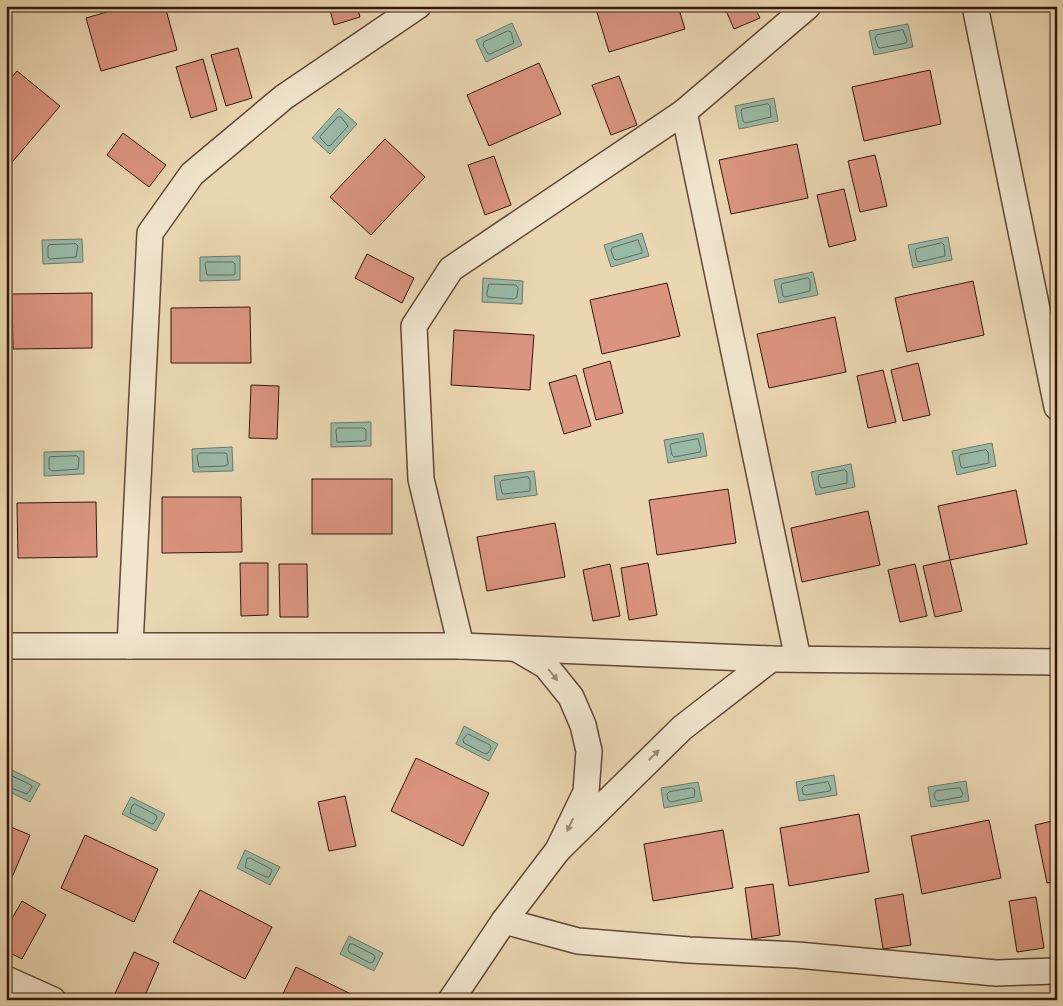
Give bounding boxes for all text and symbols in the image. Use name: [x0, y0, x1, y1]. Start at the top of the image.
one-way arrow: [548, 669, 559, 682]
one-way arrow: [648, 749, 660, 761]
one-way arrow: [566, 818, 574, 832]

